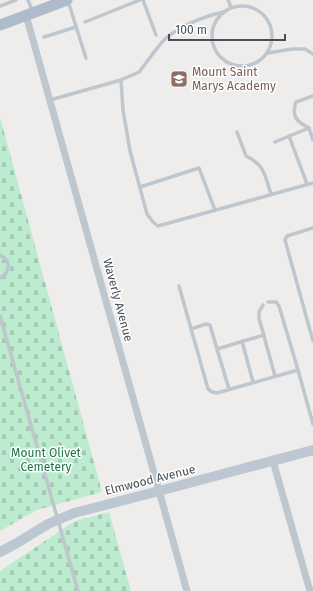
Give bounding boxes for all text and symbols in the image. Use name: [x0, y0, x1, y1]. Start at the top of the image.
scale bar: [169, 16, 285, 42]
text: 100 m: [175, 23, 207, 37]
place label: Mount Saint Marys Academy: [192, 65, 276, 93]
school or university icon: Mount Saint Marys Academy: [169, 69, 189, 89]
street label: Waverly Avenue: [100, 257, 136, 343]
park label: Mount Olivet Cemetery: [11, 446, 82, 474]
street label: Elmwood Avenue: [103, 462, 197, 498]

